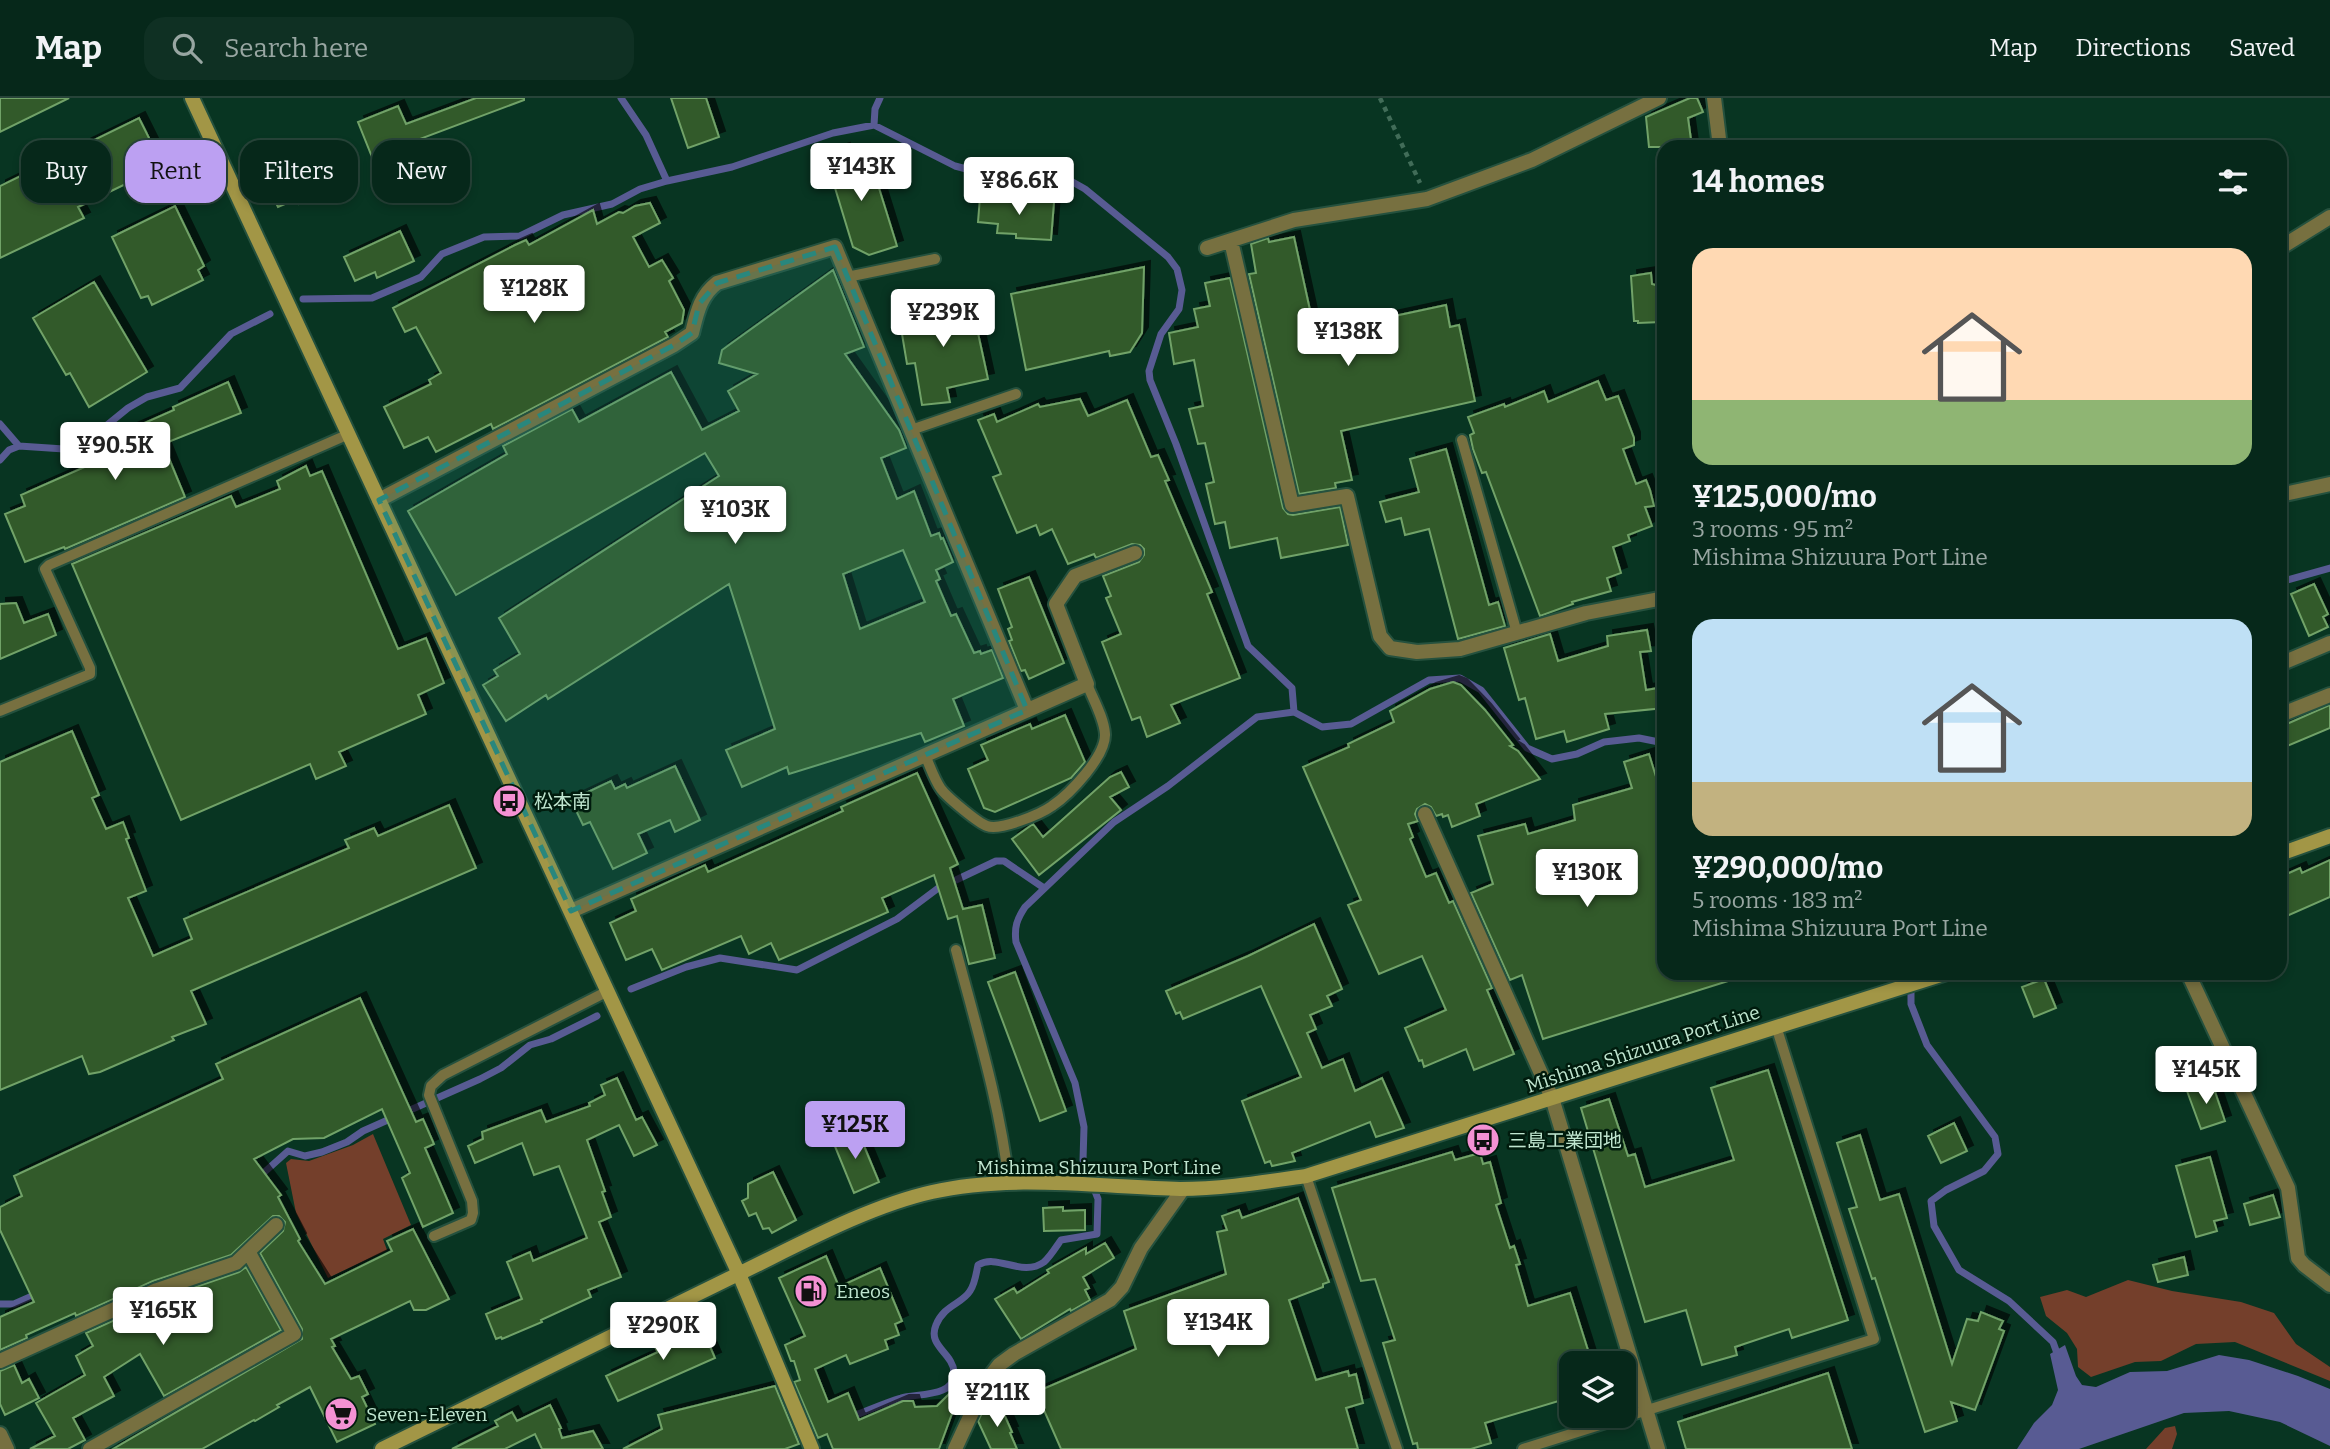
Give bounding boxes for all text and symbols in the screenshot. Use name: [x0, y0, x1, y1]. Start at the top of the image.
search box: [144, 17, 634, 80]
text: Map: [35, 28, 102, 68]
icon: search: [168, 29, 206, 67]
text: Search here: [224, 33, 368, 64]
text: Map: [1989, 34, 2038, 62]
text: Directions: [2076, 34, 2191, 62]
text: Saved: [2229, 34, 2295, 62]
chip: Buy: [21, 140, 111, 203]
chip: Rent: [125, 140, 226, 203]
chip: Filters: [240, 140, 358, 203]
chip: New: [372, 140, 470, 203]
pin: ¥143K: [812, 144, 910, 203]
text: ¥143K: [826, 152, 896, 180]
pin: ¥86.6K: [962, 158, 1076, 217]
icon: filters: [2214, 163, 2252, 201]
text: 14 homes: [1692, 164, 1825, 200]
text: ¥86.6K: [980, 166, 1058, 194]
pin: ¥128K: [485, 266, 583, 325]
text: ¥128K: [500, 274, 568, 302]
pin: ¥239K: [894, 289, 992, 349]
icon: home: [1909, 294, 2035, 420]
text: ¥239K: [907, 298, 979, 326]
pin: ¥138K: [1299, 308, 1397, 368]
text: ¥138K: [1313, 317, 1383, 345]
pin: ¥90.5K: [58, 422, 172, 482]
text: ¥90.5K: [76, 431, 154, 459]
text: ¥125,000/mo: [1692, 479, 1877, 515]
pin: ¥103K: [686, 486, 784, 546]
text: ¥103K: [700, 495, 770, 523]
text: 3 rooms · 95 m²: [1692, 515, 1853, 543]
text: Mishima Shizuura Port Line: [1692, 543, 1988, 571]
icon: home: [1909, 665, 2035, 791]
bus stop icon: 松本南: [490, 782, 528, 820]
place label: 松本南: [534, 790, 591, 813]
pin: ¥130K: [1538, 850, 1636, 909]
text: ¥290,000/mo: [1692, 850, 1883, 886]
text: ¥130K: [1552, 858, 1622, 886]
text: 5 rooms · 183 m²: [1692, 886, 1863, 914]
text: Mishima Shizuura Port Line: [1692, 914, 1988, 942]
street label: Mishima Shizuura Port Line: [1523, 1000, 1763, 1098]
pin: ¥145K: [2157, 1046, 2255, 1106]
text: ¥145K: [2171, 1055, 2241, 1083]
pin: ¥125K: [806, 1102, 904, 1161]
text: ¥125K: [821, 1110, 889, 1138]
bus stop icon: 三島工業団地: [1464, 1121, 1502, 1159]
place label: 三島工業団地: [1508, 1129, 1622, 1152]
street label: Mishima Shizuura Port Line: [977, 1156, 1221, 1179]
fuel station icon: Eneos: [792, 1272, 830, 1310]
place label: Eneos: [836, 1280, 890, 1303]
pin: ¥165K: [114, 1288, 212, 1347]
text: ¥165K: [129, 1296, 197, 1324]
pin: ¥134K: [1169, 1300, 1267, 1359]
pin: ¥290K: [614, 1302, 712, 1362]
text: ¥134K: [1183, 1308, 1253, 1336]
text: ¥290K: [626, 1311, 700, 1339]
map controls: [1559, 1351, 1636, 1428]
button: layers: [1559, 1351, 1636, 1428]
pin: ¥211K: [948, 1370, 1046, 1429]
text: ¥211K: [964, 1378, 1030, 1406]
supermarket icon: Seven-Eleven: [322, 1395, 360, 1433]
place label: Seven-Eleven: [366, 1403, 487, 1426]

